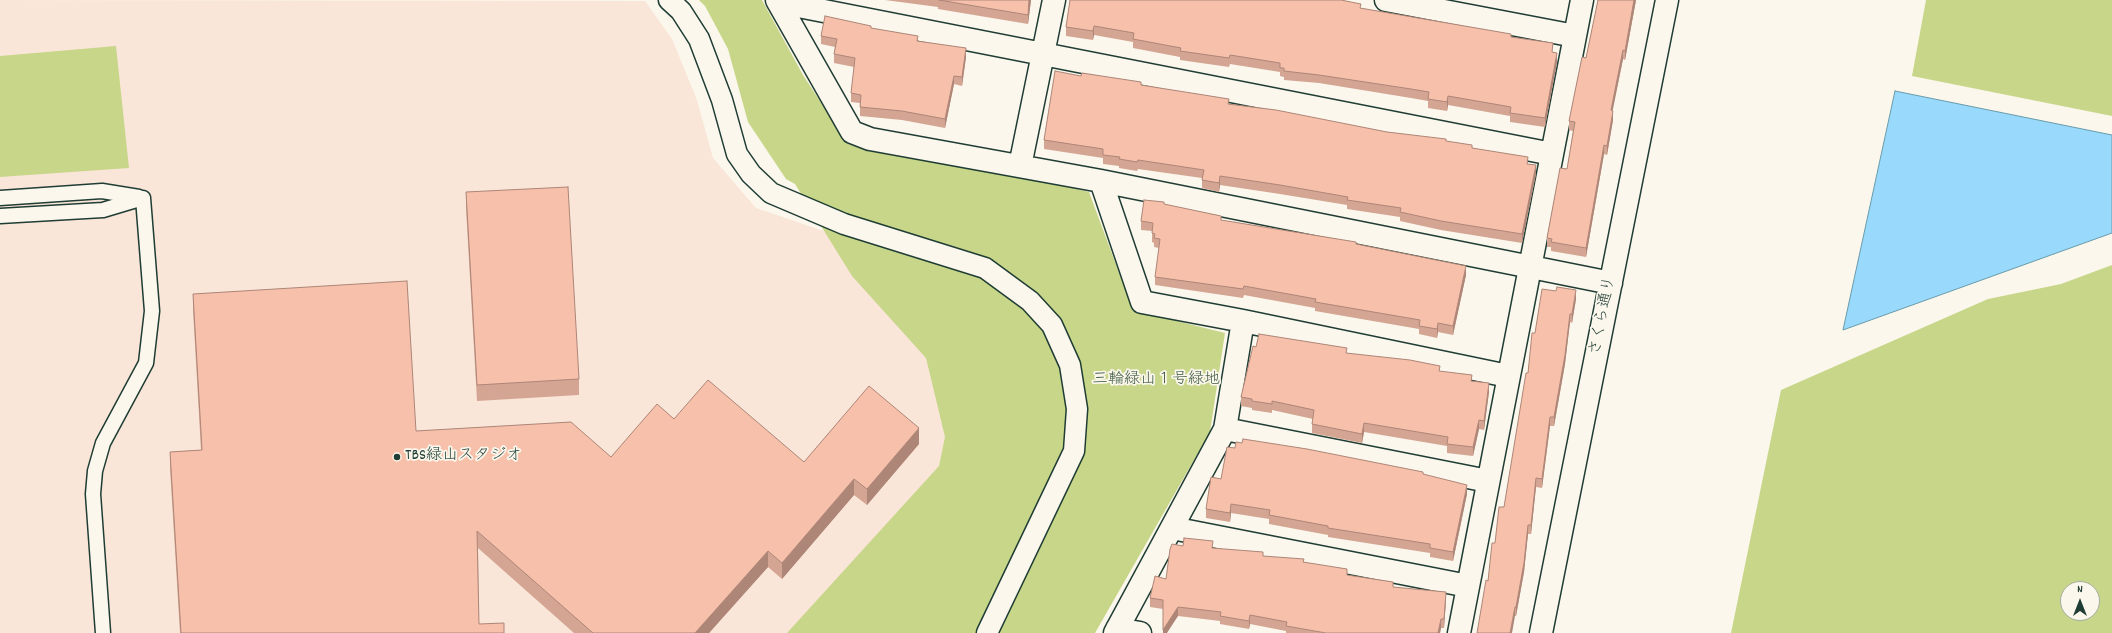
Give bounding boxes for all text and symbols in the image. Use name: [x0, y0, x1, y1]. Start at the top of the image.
street label: さくら通り: [1587, 275, 1621, 357]
park label: 三輪緑山１号緑地: [1092, 371, 1220, 391]
place label: TBS緑山スタジオ: [405, 447, 522, 467]
marker: TBS緑山スタジオ: [392, 452, 402, 462]
north arrow: [2060, 581, 2100, 621]
text: N: [2077, 582, 2083, 598]

